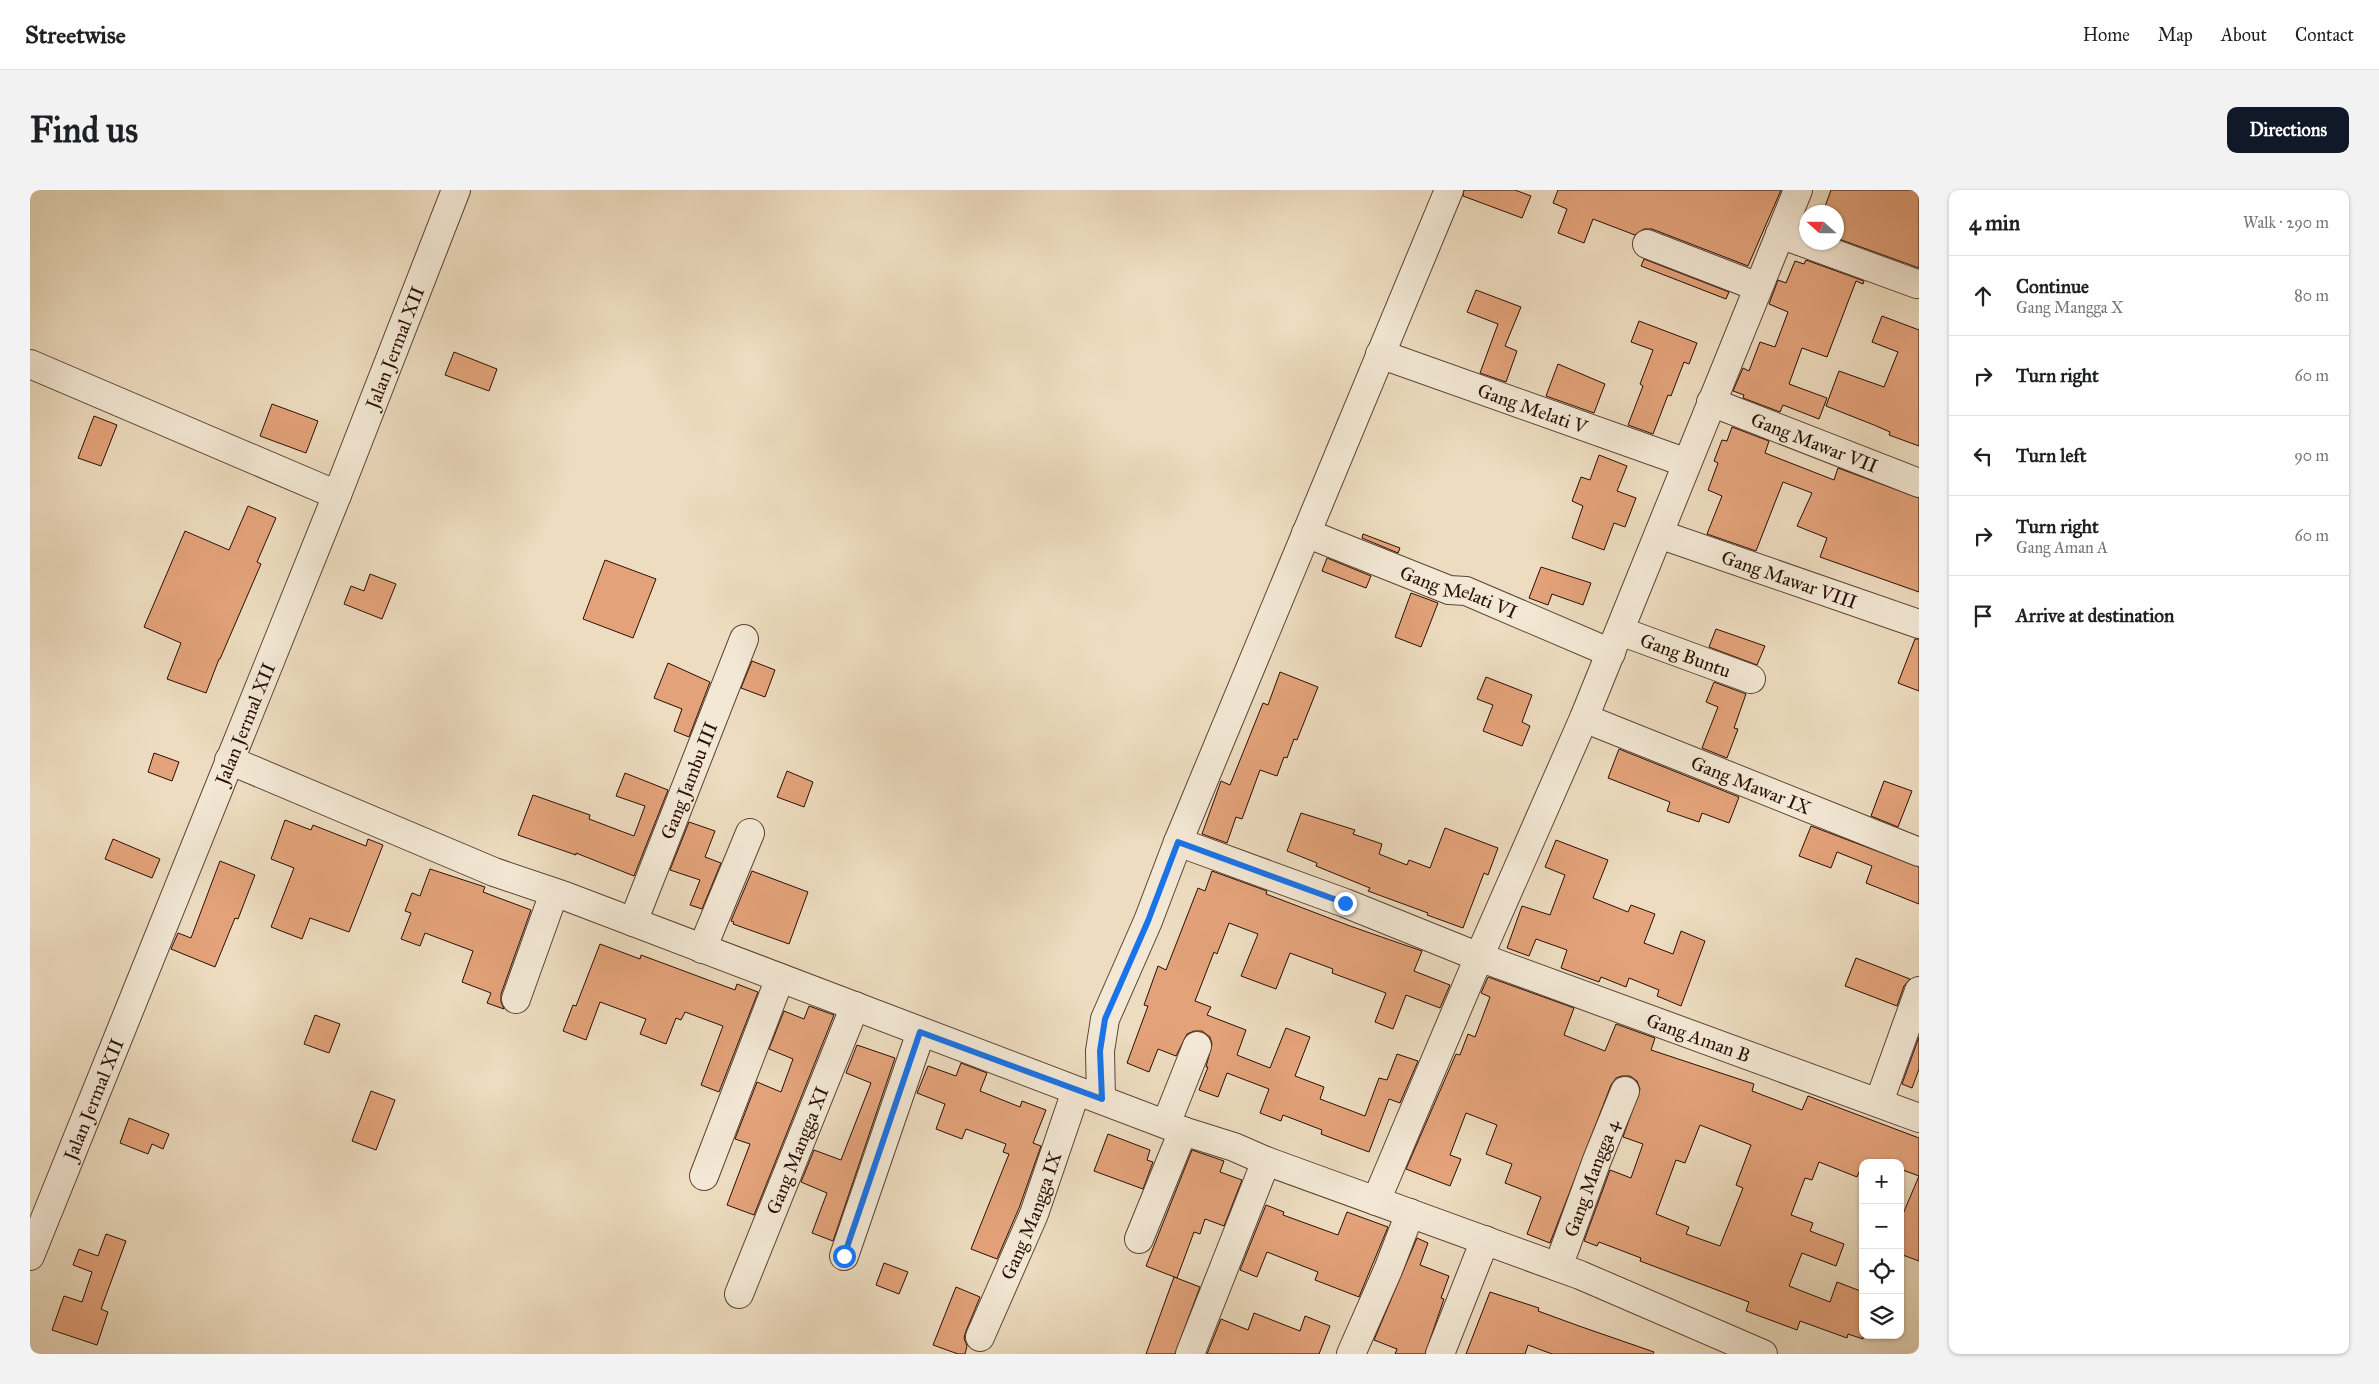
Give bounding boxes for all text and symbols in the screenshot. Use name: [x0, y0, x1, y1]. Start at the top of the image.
text: Streetwise: [25, 20, 126, 50]
text: Home: [2083, 24, 2130, 46]
text: Map: [2158, 24, 2193, 46]
text: About: [2221, 24, 2267, 46]
text: Contact: [2295, 24, 2354, 46]
button: Directions: [2227, 107, 2349, 153]
text: Find us: [30, 109, 138, 152]
north arrow: [1799, 205, 1844, 250]
text: 4 min: [1969, 210, 2020, 236]
text: Walk · 290 m: [2243, 213, 2329, 232]
text: Continue: [2016, 275, 2089, 298]
icon: ahead: [1969, 282, 1997, 310]
street label: Jalan Jermal XII: [360, 283, 429, 414]
text: 80 m: [2294, 286, 2329, 305]
text: Gang Mangga X: [2016, 298, 2123, 317]
icon: right: [1969, 362, 1997, 390]
text: Turn right: [2016, 364, 2099, 387]
text: 60 m: [2295, 366, 2329, 385]
street label: Gang Melati V: [1475, 378, 1591, 439]
street label: Gang Mawar VII: [1748, 407, 1881, 477]
icon: left: [1969, 442, 1997, 470]
text: Turn left: [2016, 444, 2086, 467]
text: 90 m: [2294, 446, 2329, 465]
text: Turn right: [2016, 515, 2099, 538]
icon: right: [1969, 522, 1997, 550]
text: 60 m: [2295, 526, 2329, 545]
text: Gang Aman A: [2016, 538, 2108, 557]
street label: Gang Mawar VIII: [1719, 545, 1860, 613]
street label: Gang Melati VI: [1397, 560, 1521, 623]
icon: arrive: [1969, 602, 1997, 630]
text: Arrive at destination: [2016, 604, 2174, 627]
street label: Gang Buntu: [1637, 628, 1734, 682]
street label: Jalan Jermal XII: [209, 659, 280, 790]
street label: Gang Jambu III: [655, 718, 722, 843]
street label: Gang Mawar IX: [1688, 751, 1815, 819]
route end: [1334, 892, 1357, 915]
street label: Gang Aman B: [1643, 1008, 1754, 1067]
street label: Jalan Jermal XII: [58, 1035, 128, 1166]
street label: Gang Mangga XI: [761, 1083, 833, 1218]
street label: Gang Mangga 4: [1559, 1116, 1624, 1240]
street label: Gang Mangga IX: [995, 1148, 1066, 1283]
map controls: [1859, 1159, 1904, 1339]
button: +: [1859, 1159, 1904, 1204]
button: −: [1859, 1204, 1904, 1249]
route start: [833, 1245, 856, 1268]
button: locate: [1859, 1249, 1904, 1294]
button: layers: [1859, 1294, 1904, 1339]

